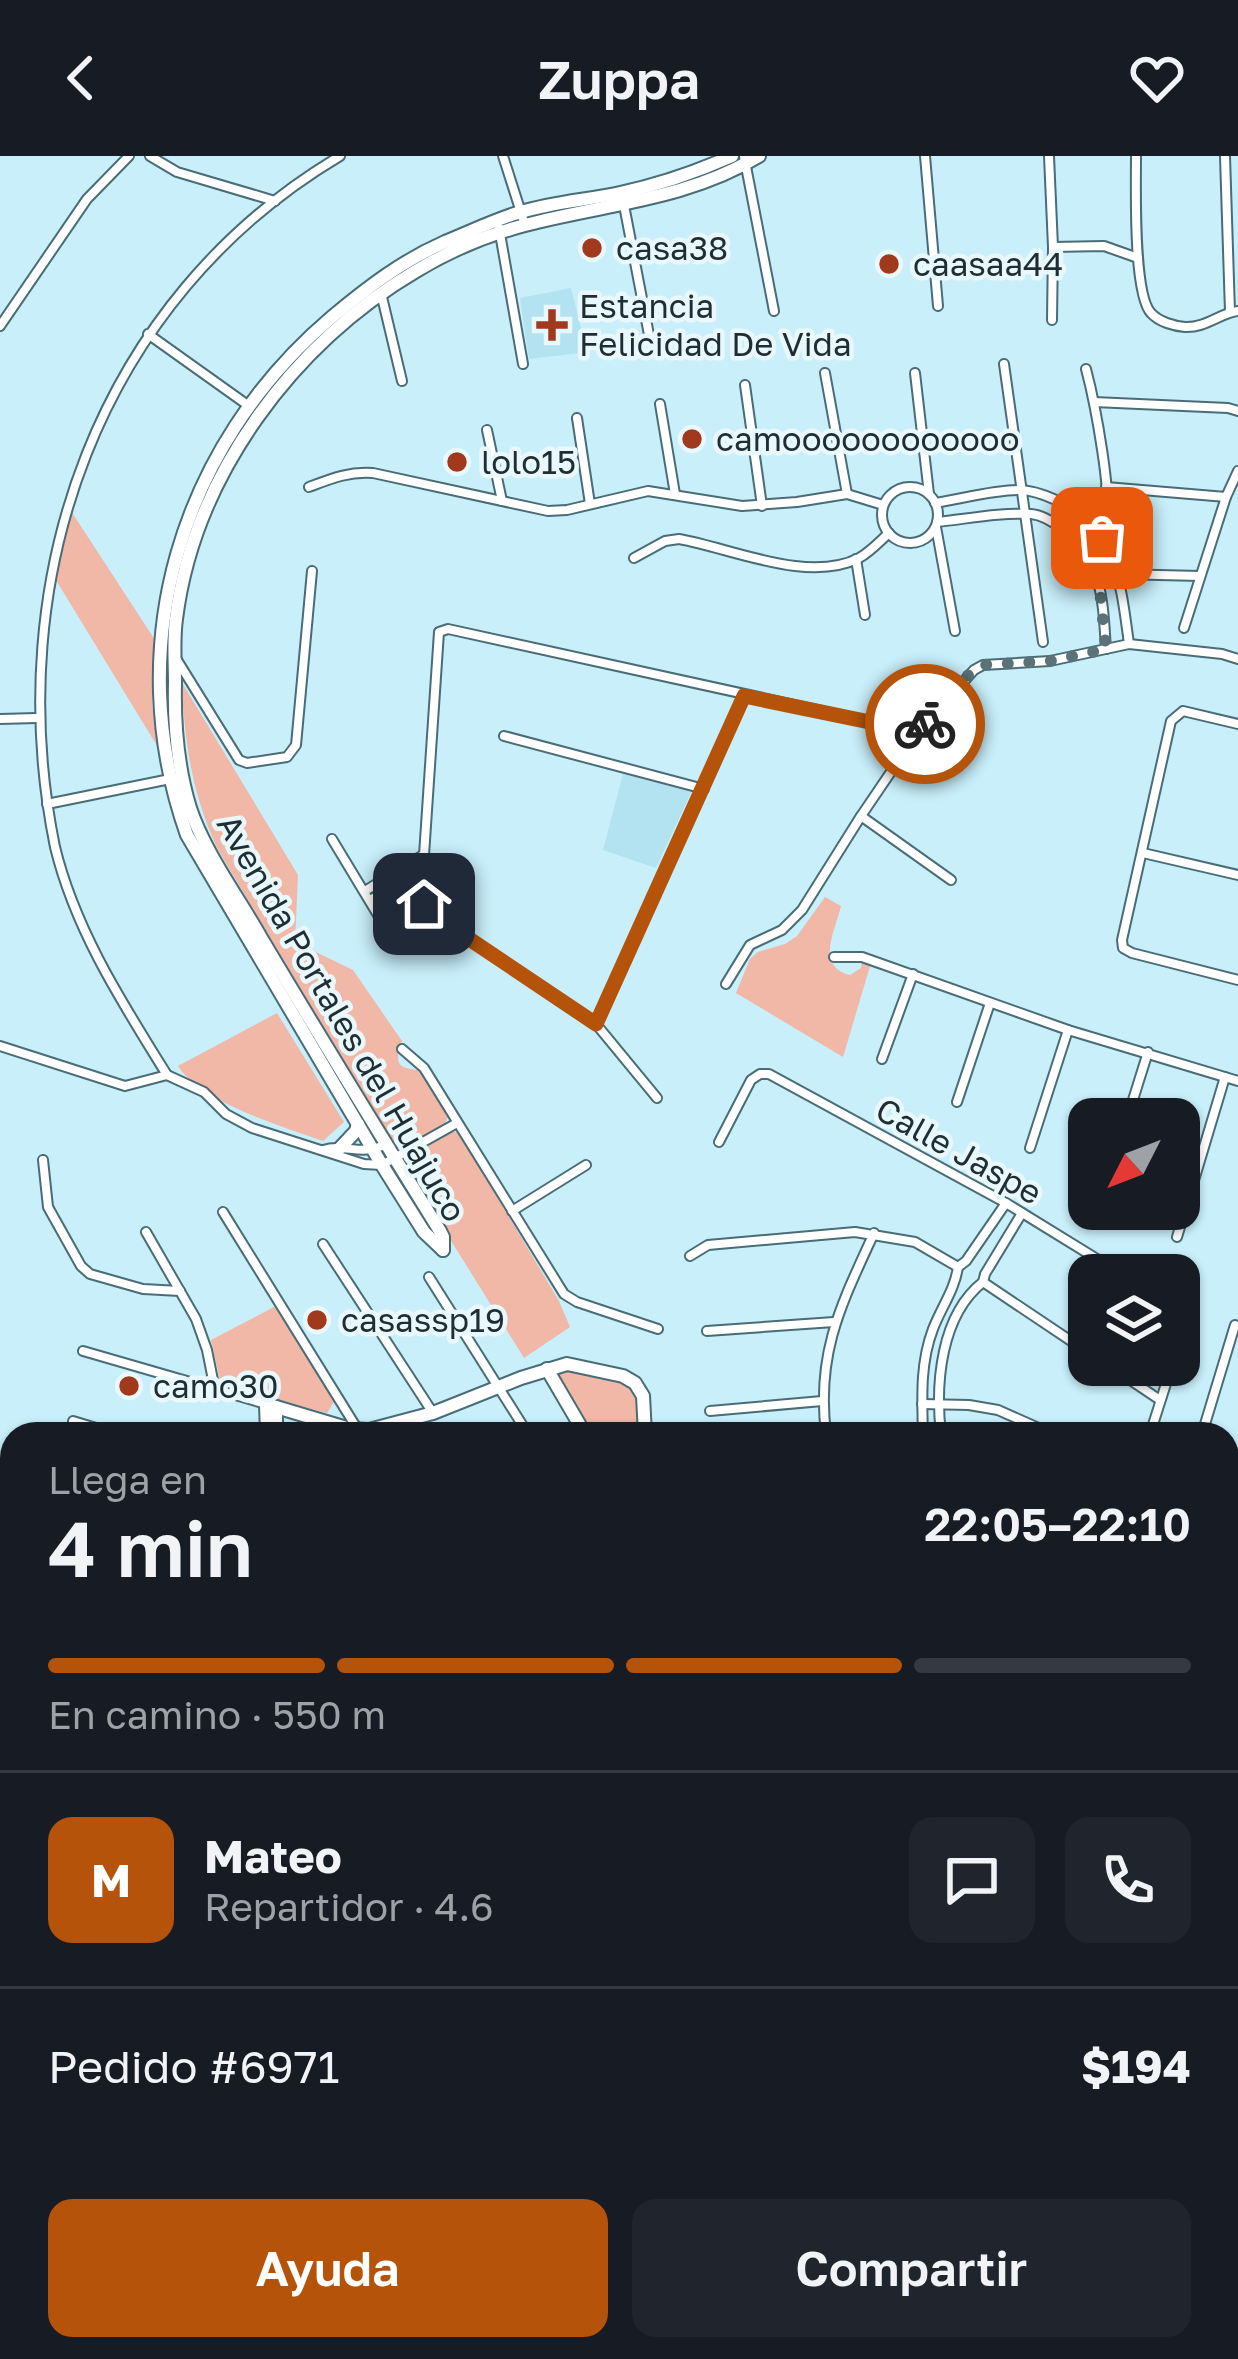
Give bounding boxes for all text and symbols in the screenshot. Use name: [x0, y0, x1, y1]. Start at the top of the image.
icon: back: [48, 45, 114, 111]
icon: heart: [1124, 45, 1190, 111]
text: Zuppa: [538, 46, 700, 111]
place label: casa38: [616, 228, 728, 267]
marker: casa38: [579, 235, 605, 261]
place label: caasaa44: [913, 244, 1063, 283]
marker: caasaa44: [876, 251, 902, 277]
place label: Estancia Felicidad De Vida: [579, 286, 852, 363]
marker: Estancia Felicidad De Vida: [536, 309, 568, 341]
place label: camoooooooooooo: [716, 419, 1019, 458]
marker: camoooooooooooo: [679, 426, 705, 452]
place label: lolo15: [481, 442, 576, 481]
marker: lolo15: [444, 449, 470, 475]
pin: [1051, 487, 1153, 589]
icon: bag: [1069, 505, 1135, 571]
courier: [865, 664, 985, 784]
icon: bike: [892, 691, 958, 757]
street label: Avenida Portales del Huajuco: [210, 807, 475, 1228]
pin: [373, 853, 475, 955]
icon: home: [391, 871, 457, 937]
street label: Calle Jaspe: [870, 1089, 1049, 1212]
north arrow: [1068, 1098, 1200, 1230]
map controls: [1068, 1098, 1200, 1386]
button: layers: [1068, 1254, 1200, 1386]
place label: casassp19: [341, 1300, 505, 1339]
marker: casassp19: [304, 1307, 330, 1333]
place label: camo30: [153, 1366, 278, 1405]
marker: camo30: [116, 1373, 142, 1399]
text: Llega en: [48, 1456, 207, 1503]
text: 22:05–22:10: [924, 1497, 1191, 1551]
text: 4 min: [48, 1501, 253, 1594]
text: En camino · 550 m: [48, 1691, 386, 1738]
button: chat: [909, 1817, 1035, 1943]
button: phone: [1065, 1817, 1191, 1943]
text: Mateo: [204, 1829, 342, 1883]
text: M: [91, 1853, 131, 1907]
text: Repartidor · 4.6: [204, 1883, 494, 1930]
text: Pedido #6971: [48, 2039, 340, 2093]
text: $194: [1081, 2039, 1191, 2093]
button: Ayuda: [48, 2199, 608, 2337]
button: Compartir: [632, 2199, 1191, 2337]

